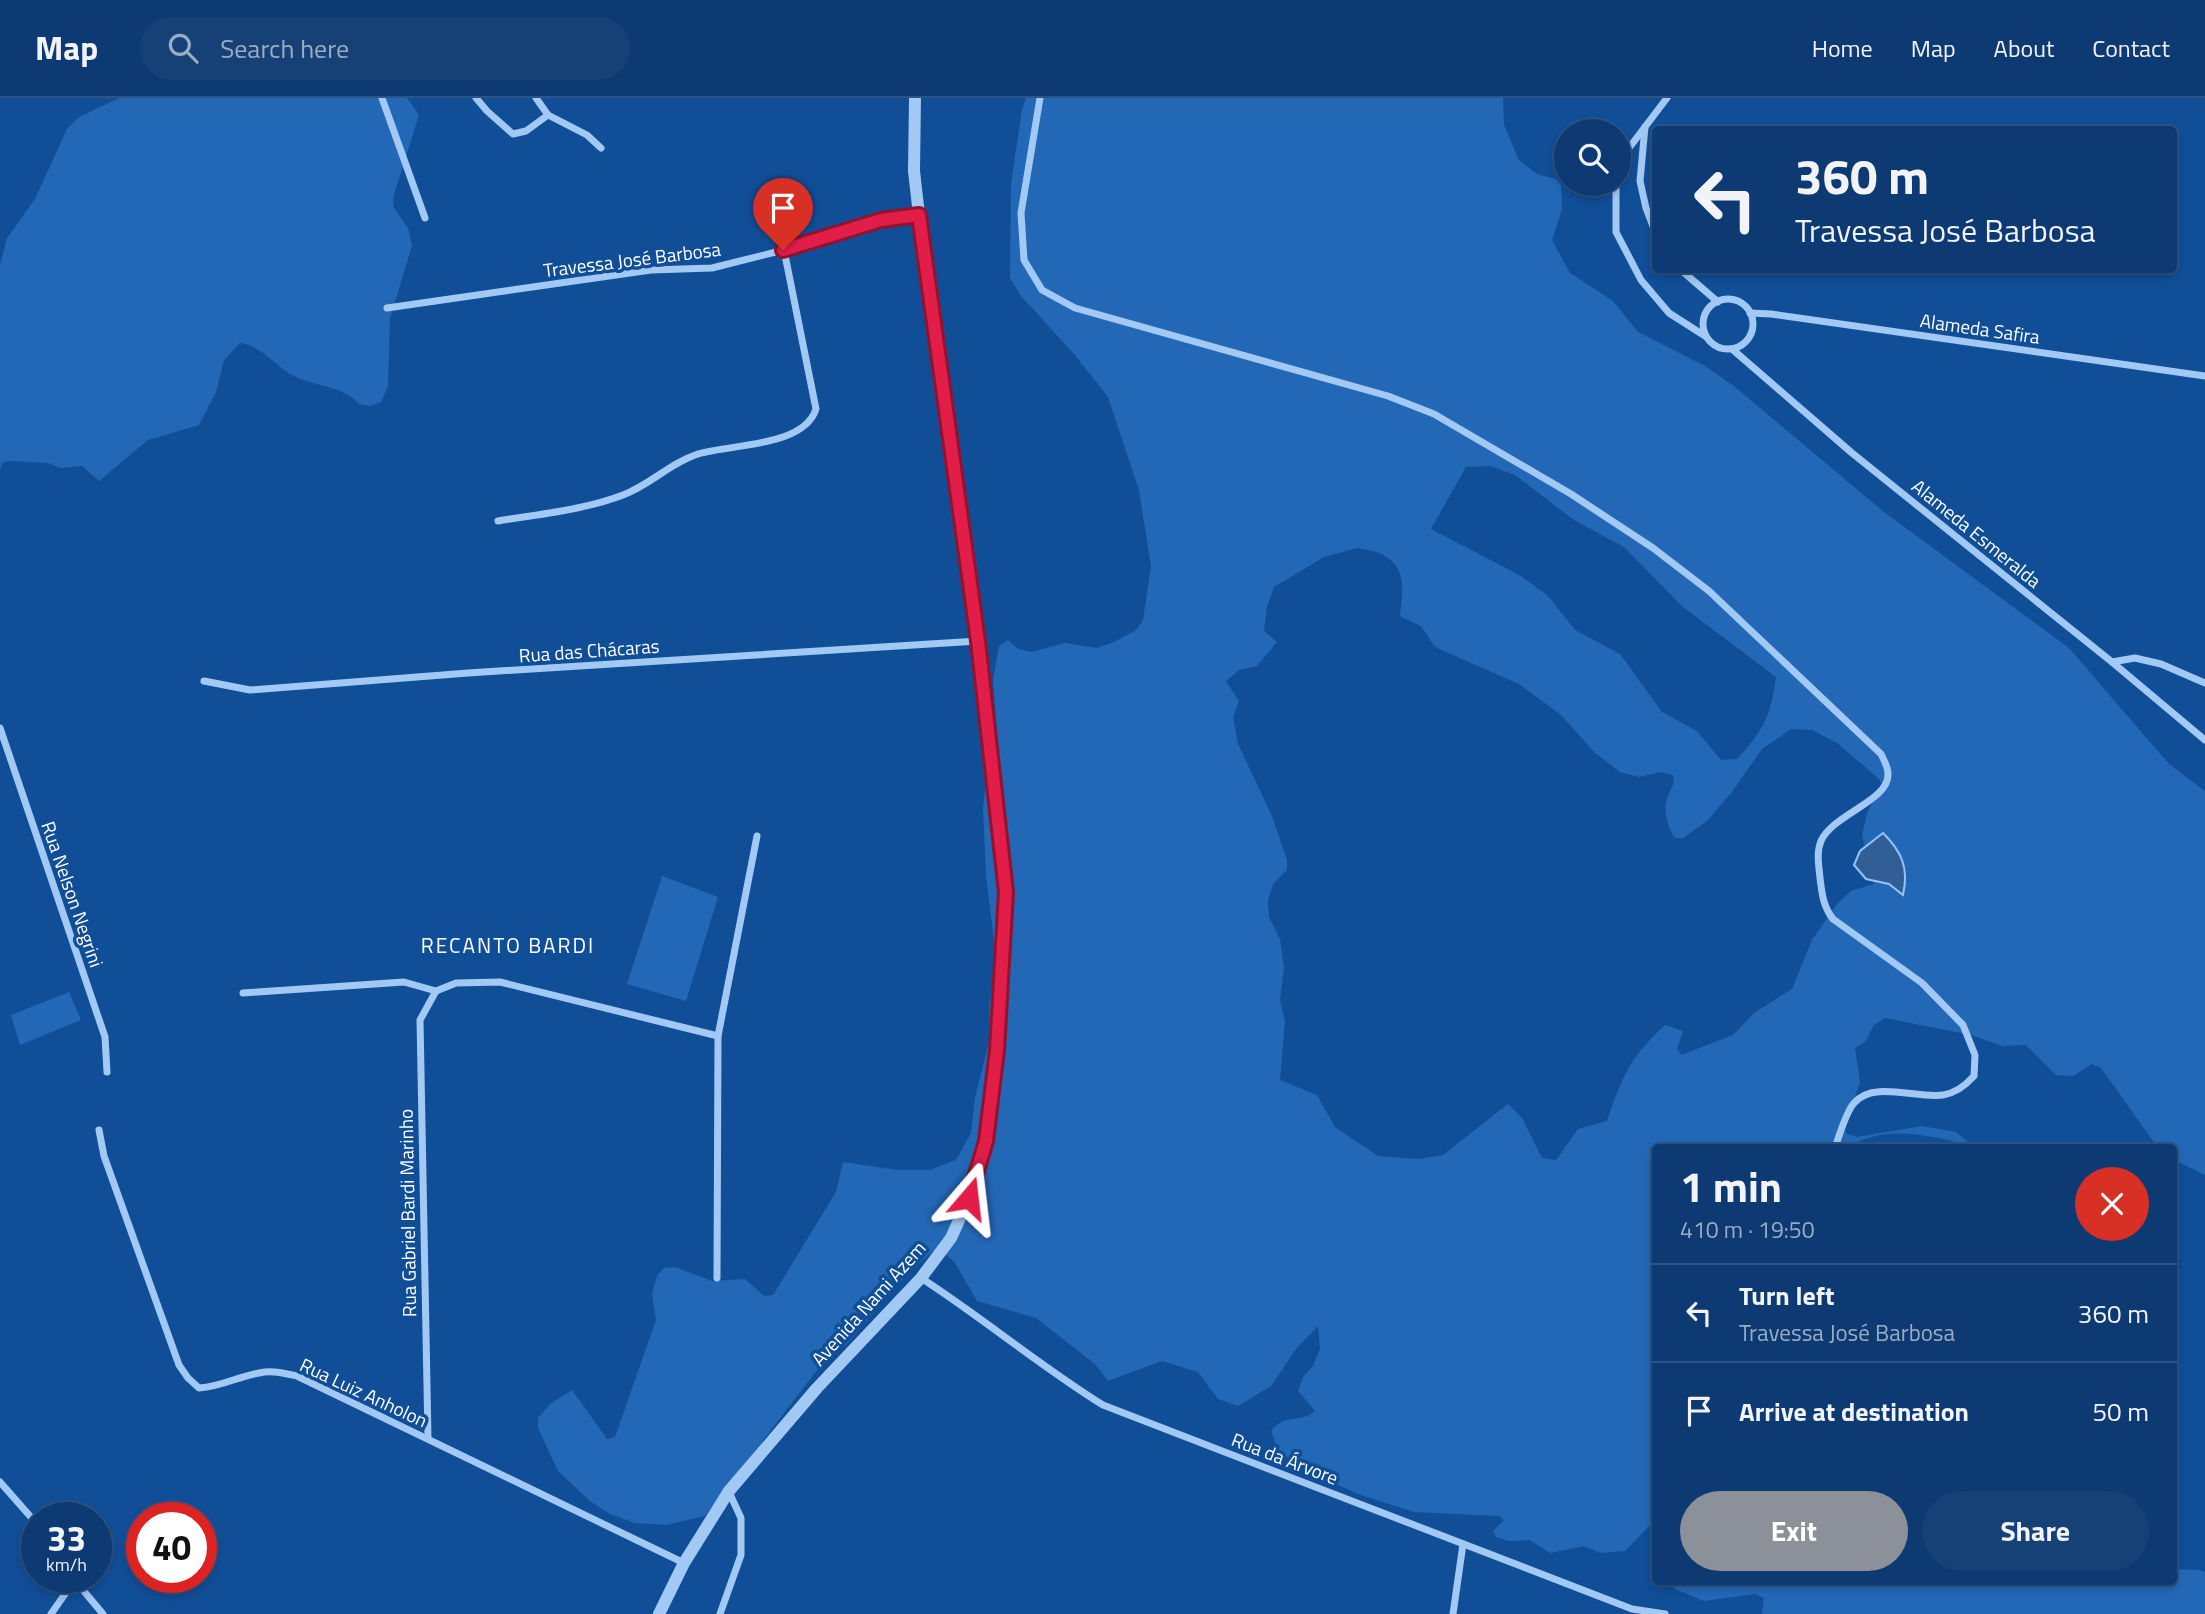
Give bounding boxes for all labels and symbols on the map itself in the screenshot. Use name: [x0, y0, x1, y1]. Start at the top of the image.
pin: [753, 178, 813, 250]
street label: Travessa José Barbosa: [542, 234, 723, 284]
street label: Alameda Safira: [1918, 305, 2042, 351]
street label: Alameda Esmeralda: [1906, 472, 2048, 595]
street label: Rua das Chácaras: [518, 631, 660, 669]
street label: Rua Nelson Negrini: [34, 817, 112, 971]
district label: RECANTO BARDI: [421, 929, 595, 961]
street label: Rua Gabriel Bardi Marinho: [391, 1109, 423, 1317]
position arrow: [932, 1161, 1006, 1235]
street label: Avenida Nami Azem: [804, 1234, 932, 1372]
street label: Rua Luiz Anholon: [295, 1350, 433, 1434]
street label: Rua da Árvore: [1227, 1424, 1343, 1492]
speed limit sign: 40: [126, 1502, 217, 1593]

